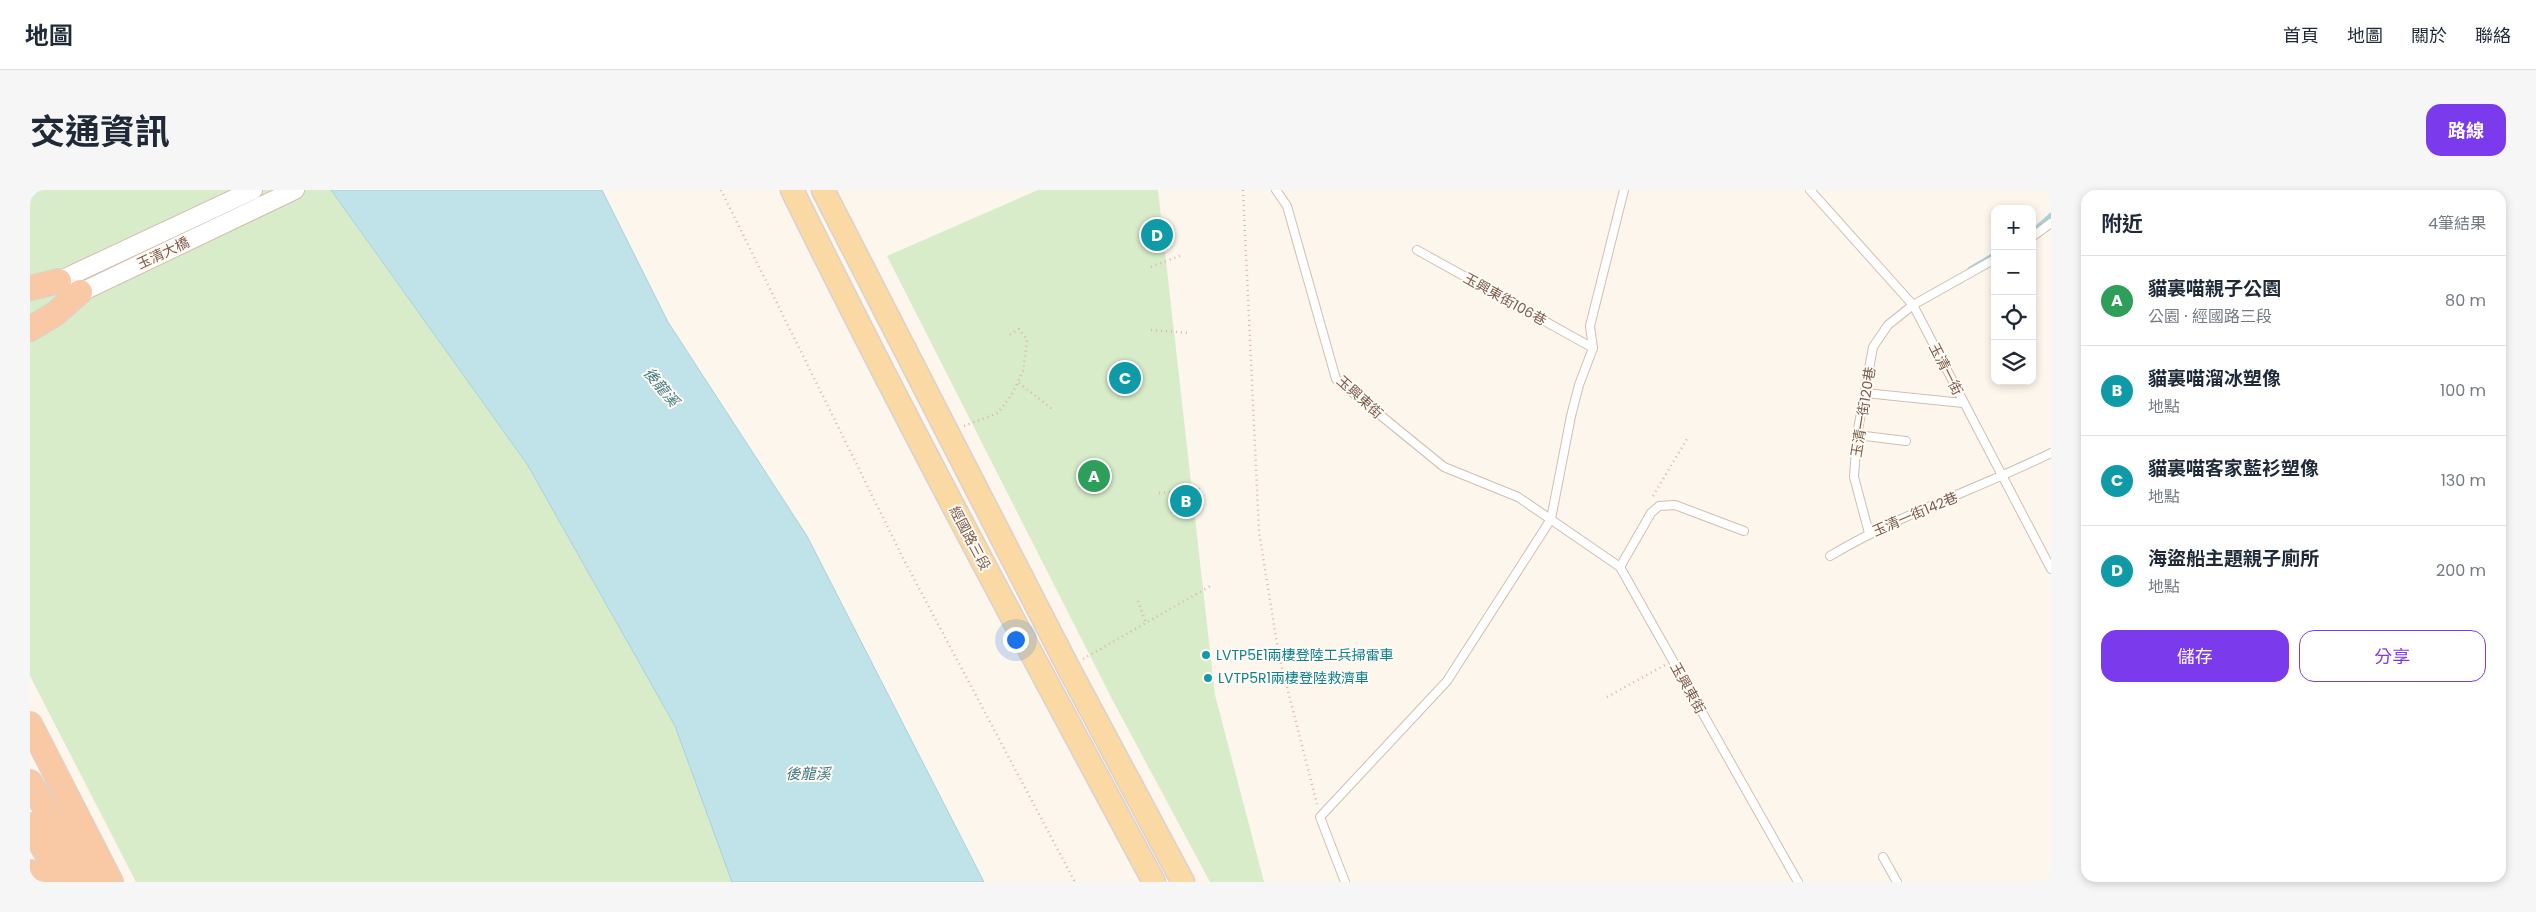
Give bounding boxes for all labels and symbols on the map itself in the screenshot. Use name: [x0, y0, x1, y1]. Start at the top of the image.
pin: D: [1141, 216, 1173, 254]
street label: 玉清大橋: [133, 232, 193, 274]
street label: 玉興東街106巷: [1460, 268, 1550, 330]
street label: 玉清一街: [1924, 340, 1968, 398]
pin: C: [1109, 359, 1141, 397]
water label: 後龍溪: [639, 363, 685, 412]
street label: 玉清一街120巷: [1846, 365, 1880, 459]
street label: 玉興東街: [1333, 371, 1387, 423]
pin: A: [1078, 457, 1110, 495]
pin: B: [1170, 482, 1202, 520]
street label: 玉清一街142巷: [1869, 487, 1961, 541]
street label: 經國路三段: [945, 502, 995, 574]
your location: [1003, 627, 1029, 653]
place label: LVTP5E1兩棲登陸工兵掃雷車: [1216, 645, 1394, 665]
marker: LVTP5E1兩棲登陸工兵掃雷車: [1200, 649, 1212, 661]
street label: 玉興東街: [1666, 659, 1710, 717]
place label: LVTP5R1兩棲登陸救濟車: [1218, 668, 1369, 688]
marker: LVTP5R1兩棲登陸救濟車: [1202, 672, 1214, 684]
water label: 後龍溪: [785, 763, 832, 784]

